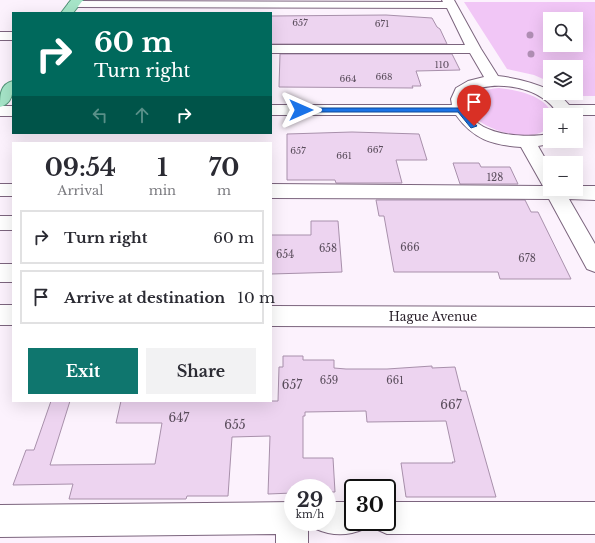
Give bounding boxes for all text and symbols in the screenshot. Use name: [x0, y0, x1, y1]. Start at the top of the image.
map controls: [543, 12, 583, 196]
button: search: [543, 12, 583, 52]
house number: 657: [292, 17, 308, 28]
house number: 671: [375, 18, 389, 29]
text: 60 m: [94, 25, 172, 60]
icon: right: [28, 28, 80, 80]
house number: 110: [435, 59, 449, 70]
text: Turn right: [94, 60, 190, 82]
button: layers: [543, 60, 583, 100]
house number: 668: [375, 71, 393, 82]
house number: 664: [340, 73, 356, 84]
pin: [457, 85, 491, 126]
position arrow: [280, 89, 322, 131]
icon: arrive: [463, 91, 485, 113]
icon: left: [89, 104, 111, 126]
icon: ahead: [131, 104, 153, 126]
icon: right: [173, 104, 195, 126]
button: +: [543, 108, 583, 148]
house number: 667: [367, 144, 384, 155]
house number: 657: [290, 145, 306, 156]
house number: 661: [336, 150, 352, 161]
text: 09:54: [45, 153, 116, 182]
text: 1: [157, 153, 168, 182]
text: 70: [209, 153, 239, 182]
button: −: [543, 156, 583, 196]
house number: 128: [487, 171, 503, 184]
text: Arrival: [57, 182, 103, 199]
text: min: [149, 182, 176, 199]
text: m: [217, 182, 231, 199]
icon: right: [30, 226, 52, 248]
text: Turn right: [64, 228, 147, 247]
text: 60 m: [213, 228, 254, 247]
house number: 666: [400, 241, 420, 254]
house number: 658: [319, 242, 337, 255]
house number: 654: [276, 248, 294, 261]
house number: 678: [518, 252, 536, 265]
icon: arrive: [30, 286, 52, 308]
text: Arrive at destination: [64, 288, 225, 307]
text: 10 m: [237, 288, 275, 307]
street label: Hague Avenue: [389, 309, 477, 324]
button: Exit: [28, 348, 138, 394]
button: Share: [146, 348, 256, 394]
house number: 659: [320, 374, 338, 387]
house number: 661: [386, 374, 404, 387]
house number: 657: [282, 377, 303, 392]
house number: 667: [440, 397, 463, 412]
house number: 647: [169, 410, 190, 425]
house number: 655: [224, 417, 246, 432]
speed limit sign: 30: [344, 479, 396, 531]
text: 29: [297, 488, 323, 512]
text: km/h: [296, 508, 324, 521]

